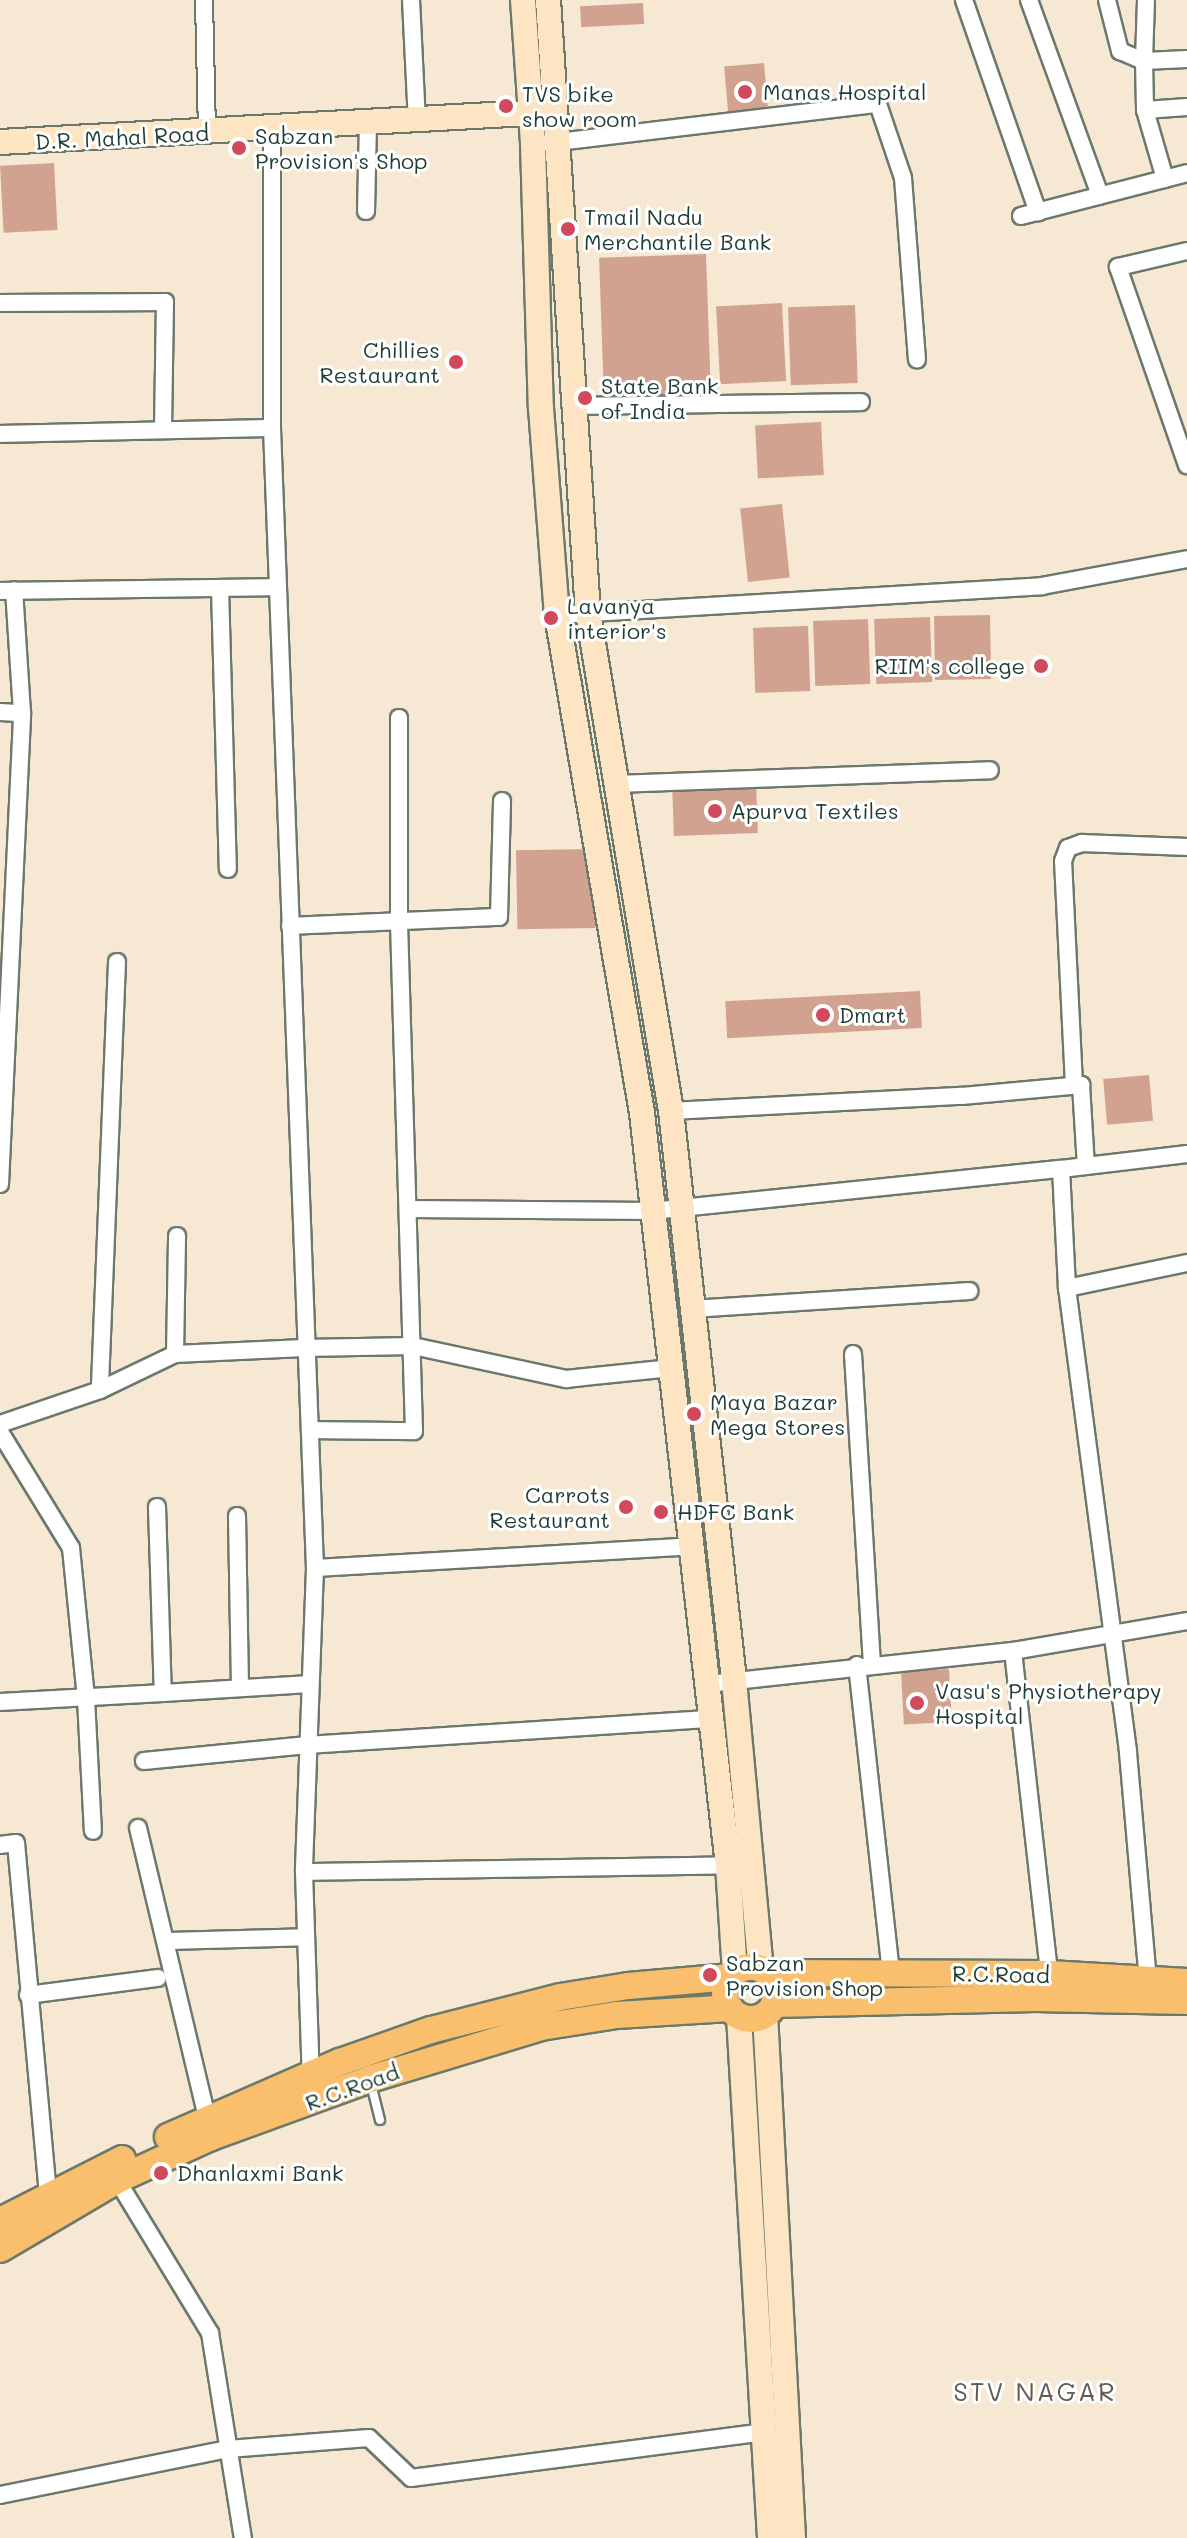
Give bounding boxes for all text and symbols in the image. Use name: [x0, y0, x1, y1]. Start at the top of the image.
place label: Manas Hospital: [763, 79, 927, 105]
place label: TVS bike show room: [522, 80, 637, 132]
marker: Manas Hospital: [734, 81, 756, 103]
marker: TVS bike show room: [497, 97, 515, 115]
street label: D.R. Mahal Road: [34, 119, 210, 155]
place label: Sabzan Provision's Shop: [255, 122, 428, 174]
marker: Sabzan Provision's Shop: [230, 139, 248, 157]
place label: Tmail Nadu Merchantile Bank: [584, 203, 771, 254]
marker: Tmail Nadu Merchantile Bank: [559, 220, 577, 238]
place label: Chillies Restaurant: [320, 336, 440, 388]
marker: Chillies Restaurant: [447, 353, 465, 371]
place label: State Bank of India: [601, 372, 718, 424]
marker: State Bank of India: [576, 389, 594, 407]
place label: Lavanya interior's: [567, 592, 667, 644]
marker: Lavanya interior's: [542, 609, 560, 627]
place label: RIIM's college: [874, 653, 1025, 679]
marker: RIIM's college: [1032, 657, 1050, 675]
place label: Apurva Textiles: [731, 798, 899, 824]
marker: Apurva Textiles: [706, 802, 724, 820]
place label: Dmart: [839, 1002, 906, 1028]
marker: Dmart: [814, 1006, 832, 1024]
place label: Maya Bazar Mega Stores: [710, 1388, 845, 1440]
marker: Maya Bazar Mega Stores: [685, 1405, 703, 1423]
place label: Carrots Restaurant: [490, 1481, 610, 1532]
marker: Carrots Restaurant: [617, 1498, 635, 1516]
place label: HDFC Bank: [677, 1499, 794, 1525]
marker: HDFC Bank: [652, 1503, 670, 1521]
place label: Vasu's Physiotherapy Hospital: [935, 1677, 1161, 1728]
marker: Vasu's Physiotherapy Hospital: [906, 1692, 928, 1714]
place label: Sabzan Provision Shop: [726, 1949, 883, 2000]
street label: R.C.Road: [952, 1960, 1050, 1988]
marker: Sabzan Provision Shop: [701, 1966, 719, 1984]
street label: R.C.Road: [302, 2058, 402, 2116]
place label: Dhanlaxmi Bank: [177, 2160, 343, 2186]
marker: Dhanlaxmi Bank: [152, 2164, 170, 2182]
district label: STV NAGAR: [953, 2376, 1117, 2408]

